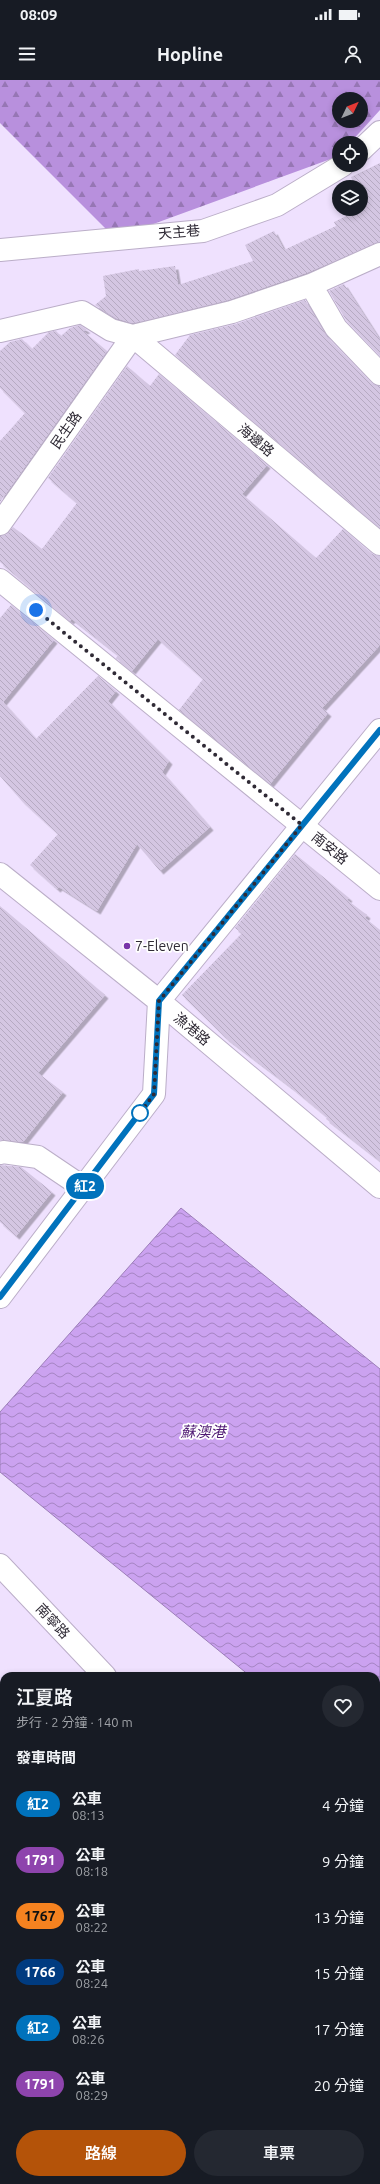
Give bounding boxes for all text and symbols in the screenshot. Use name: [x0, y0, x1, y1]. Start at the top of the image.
text: 08:09: [20, 6, 58, 23]
icon: menu: [16, 43, 38, 65]
icon: person: [342, 43, 364, 65]
text: Hopline: [157, 44, 223, 64]
north arrow: [332, 92, 368, 128]
map controls: [332, 92, 368, 216]
button: locate: [332, 136, 368, 172]
button: layers: [332, 180, 368, 216]
street label: 天主巷: [157, 222, 201, 242]
street label: 民生路: [47, 408, 85, 452]
street label: 海邊路: [235, 420, 277, 460]
your location: [26, 600, 46, 620]
street label: 南安路: [309, 829, 351, 867]
place label: 7-Eleven: [135, 938, 189, 954]
marker: 7-Eleven: [122, 941, 132, 951]
street label: 漁港路: [171, 1009, 213, 1049]
unlabelled marker: [131, 1104, 149, 1122]
line badge: 紅2: [67, 1173, 103, 1199]
text: 紅2: [74, 1178, 96, 1194]
water label: 蘇澳港: [180, 1423, 227, 1440]
street label: 南寧路: [33, 1600, 73, 1642]
button: heart: [322, 1685, 364, 1727]
text: 江夏路: [16, 1686, 73, 1708]
text: 步行 · 2 分鐘 · 140 m: [16, 1715, 133, 1729]
text: 發車時間: [16, 1749, 76, 1766]
text: 公車: [72, 1790, 102, 1807]
text: 紅2: [27, 1796, 49, 1812]
text: 4 分鐘: [322, 1797, 364, 1814]
text: 08:13: [72, 1808, 105, 1822]
text: 公車: [76, 1846, 106, 1863]
text: 1791: [24, 1852, 56, 1868]
text: 9 分鐘: [322, 1853, 364, 1870]
text: 08:18: [76, 1864, 108, 1878]
text: 公車: [76, 1902, 106, 1919]
text: 1767: [24, 1908, 56, 1924]
text: 13 分鐘: [314, 1909, 364, 1926]
text: 08:22: [76, 1920, 108, 1934]
text: 公車: [76, 1958, 106, 1975]
text: 1766: [24, 1964, 56, 1980]
text: 15 分鐘: [314, 1965, 364, 1982]
text: 08:24: [76, 1976, 108, 1990]
text: 公車: [72, 2014, 102, 2031]
text: 紅2: [27, 2020, 49, 2036]
text: 17 分鐘: [314, 2021, 364, 2038]
text: 08:26: [72, 2032, 105, 2046]
text: 公車: [76, 2070, 106, 2087]
text: 1791: [24, 2076, 56, 2092]
text: 20 分鐘: [314, 2077, 364, 2094]
text: 08:29: [76, 2088, 108, 2102]
button: 路線: [16, 2130, 186, 2176]
button: 車票: [194, 2130, 364, 2176]

